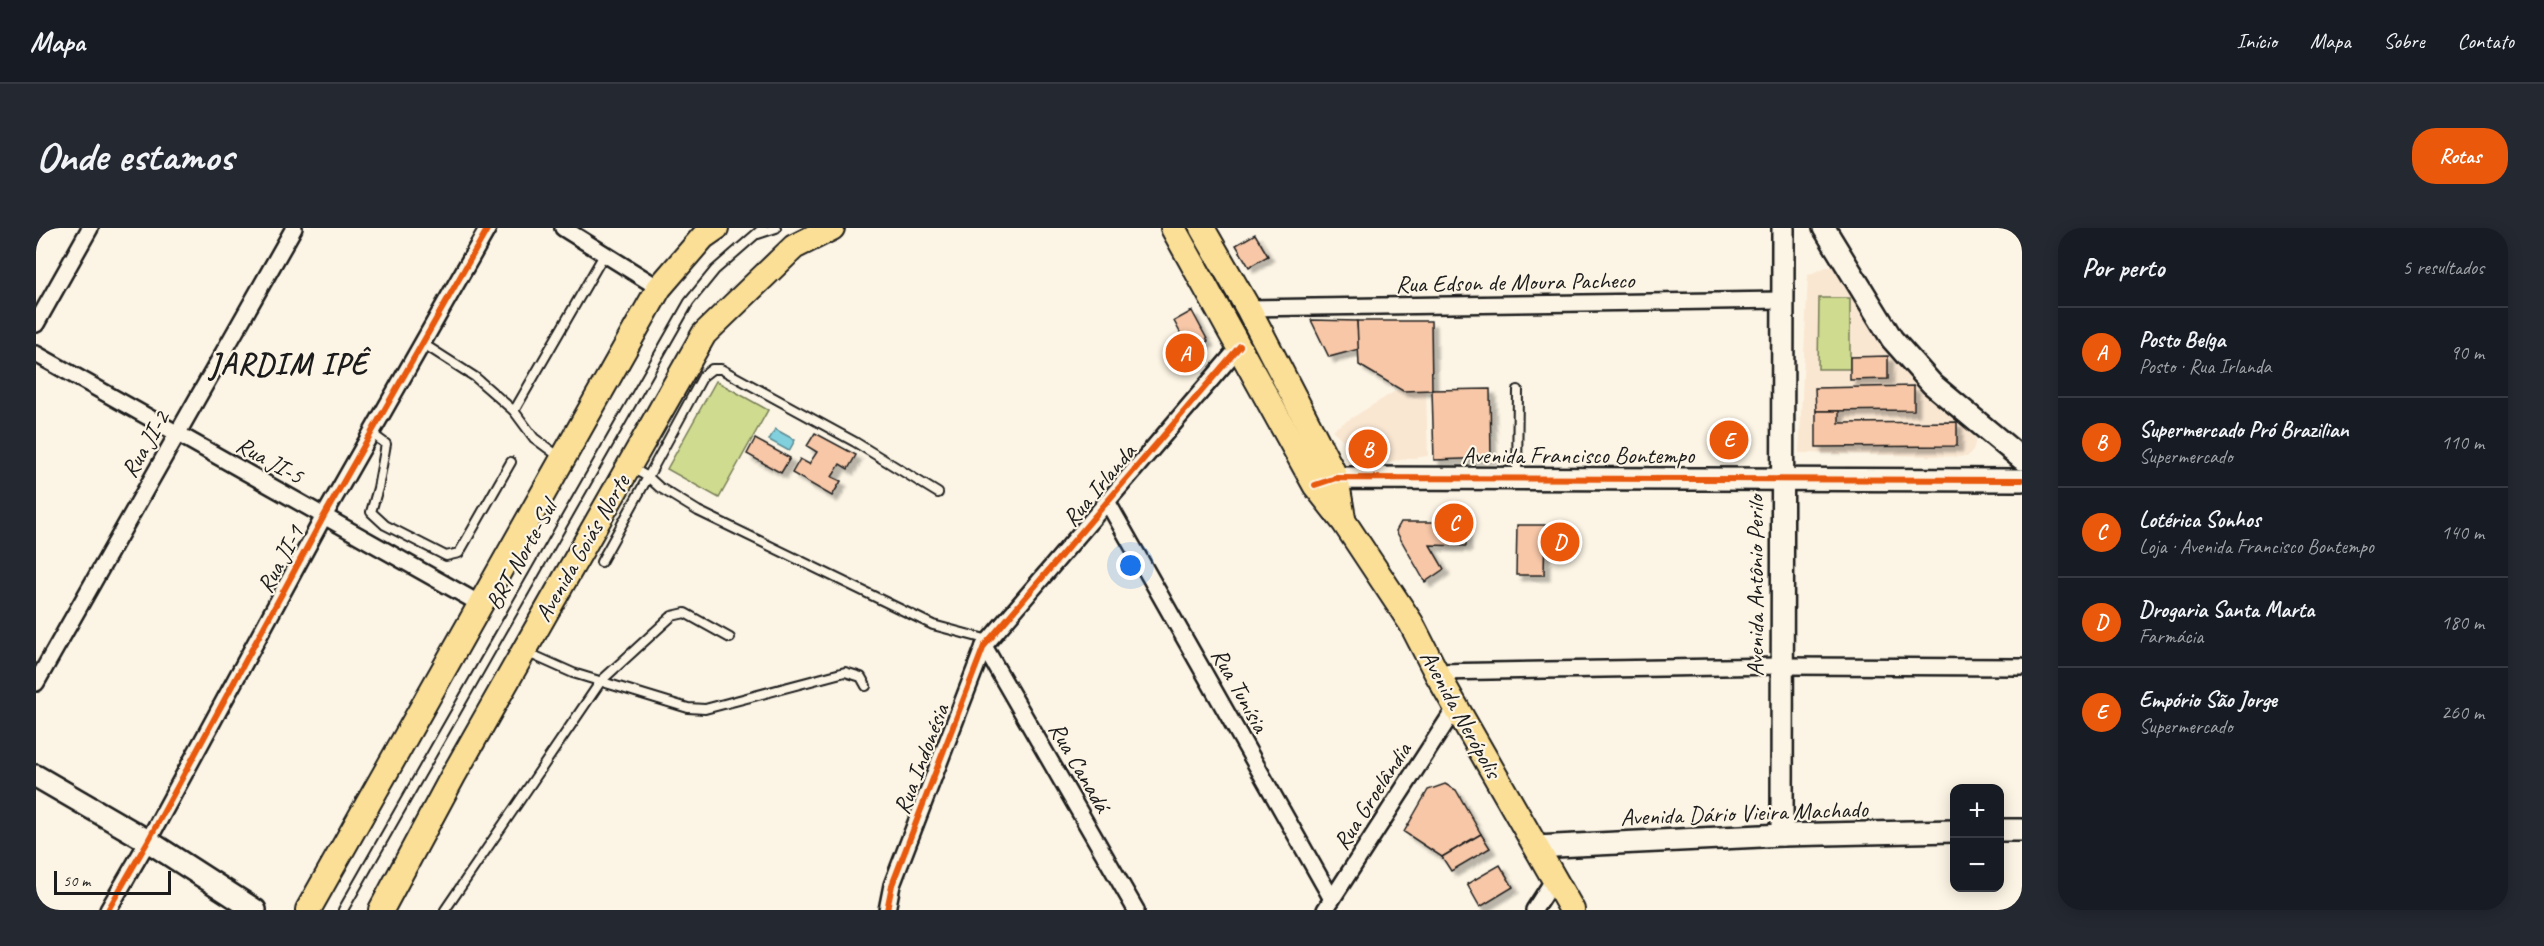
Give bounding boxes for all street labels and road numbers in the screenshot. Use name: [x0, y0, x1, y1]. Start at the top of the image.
street label: Rua Edson de Moura Pacheco: [1395, 265, 1636, 299]
street label: Rua JI-2: [114, 403, 177, 483]
street label: Rua JI-5: [231, 429, 310, 491]
street label: Rua Irlanda: [1056, 436, 1143, 533]
street label: Avenida Francisco Bontempo: [1462, 440, 1696, 470]
street label: Avenida Goiás Norte: [528, 467, 637, 627]
street label: BRT Norte-Sul: [479, 492, 565, 615]
street label: Avenida Antônio Perilo: [1740, 493, 1770, 677]
street label: Rua JI-1: [250, 519, 311, 598]
street label: Rua Tunísia: [1205, 642, 1276, 739]
street label: Avenida Nerópolis: [1413, 645, 1509, 785]
street label: Rua Indonésia: [886, 698, 956, 818]
street label: Rua Canadá: [1042, 717, 1119, 820]
street label: Rua Groelândia: [1326, 735, 1419, 855]
street label: Avenida Dário Vieira Machado: [1620, 794, 1870, 832]

